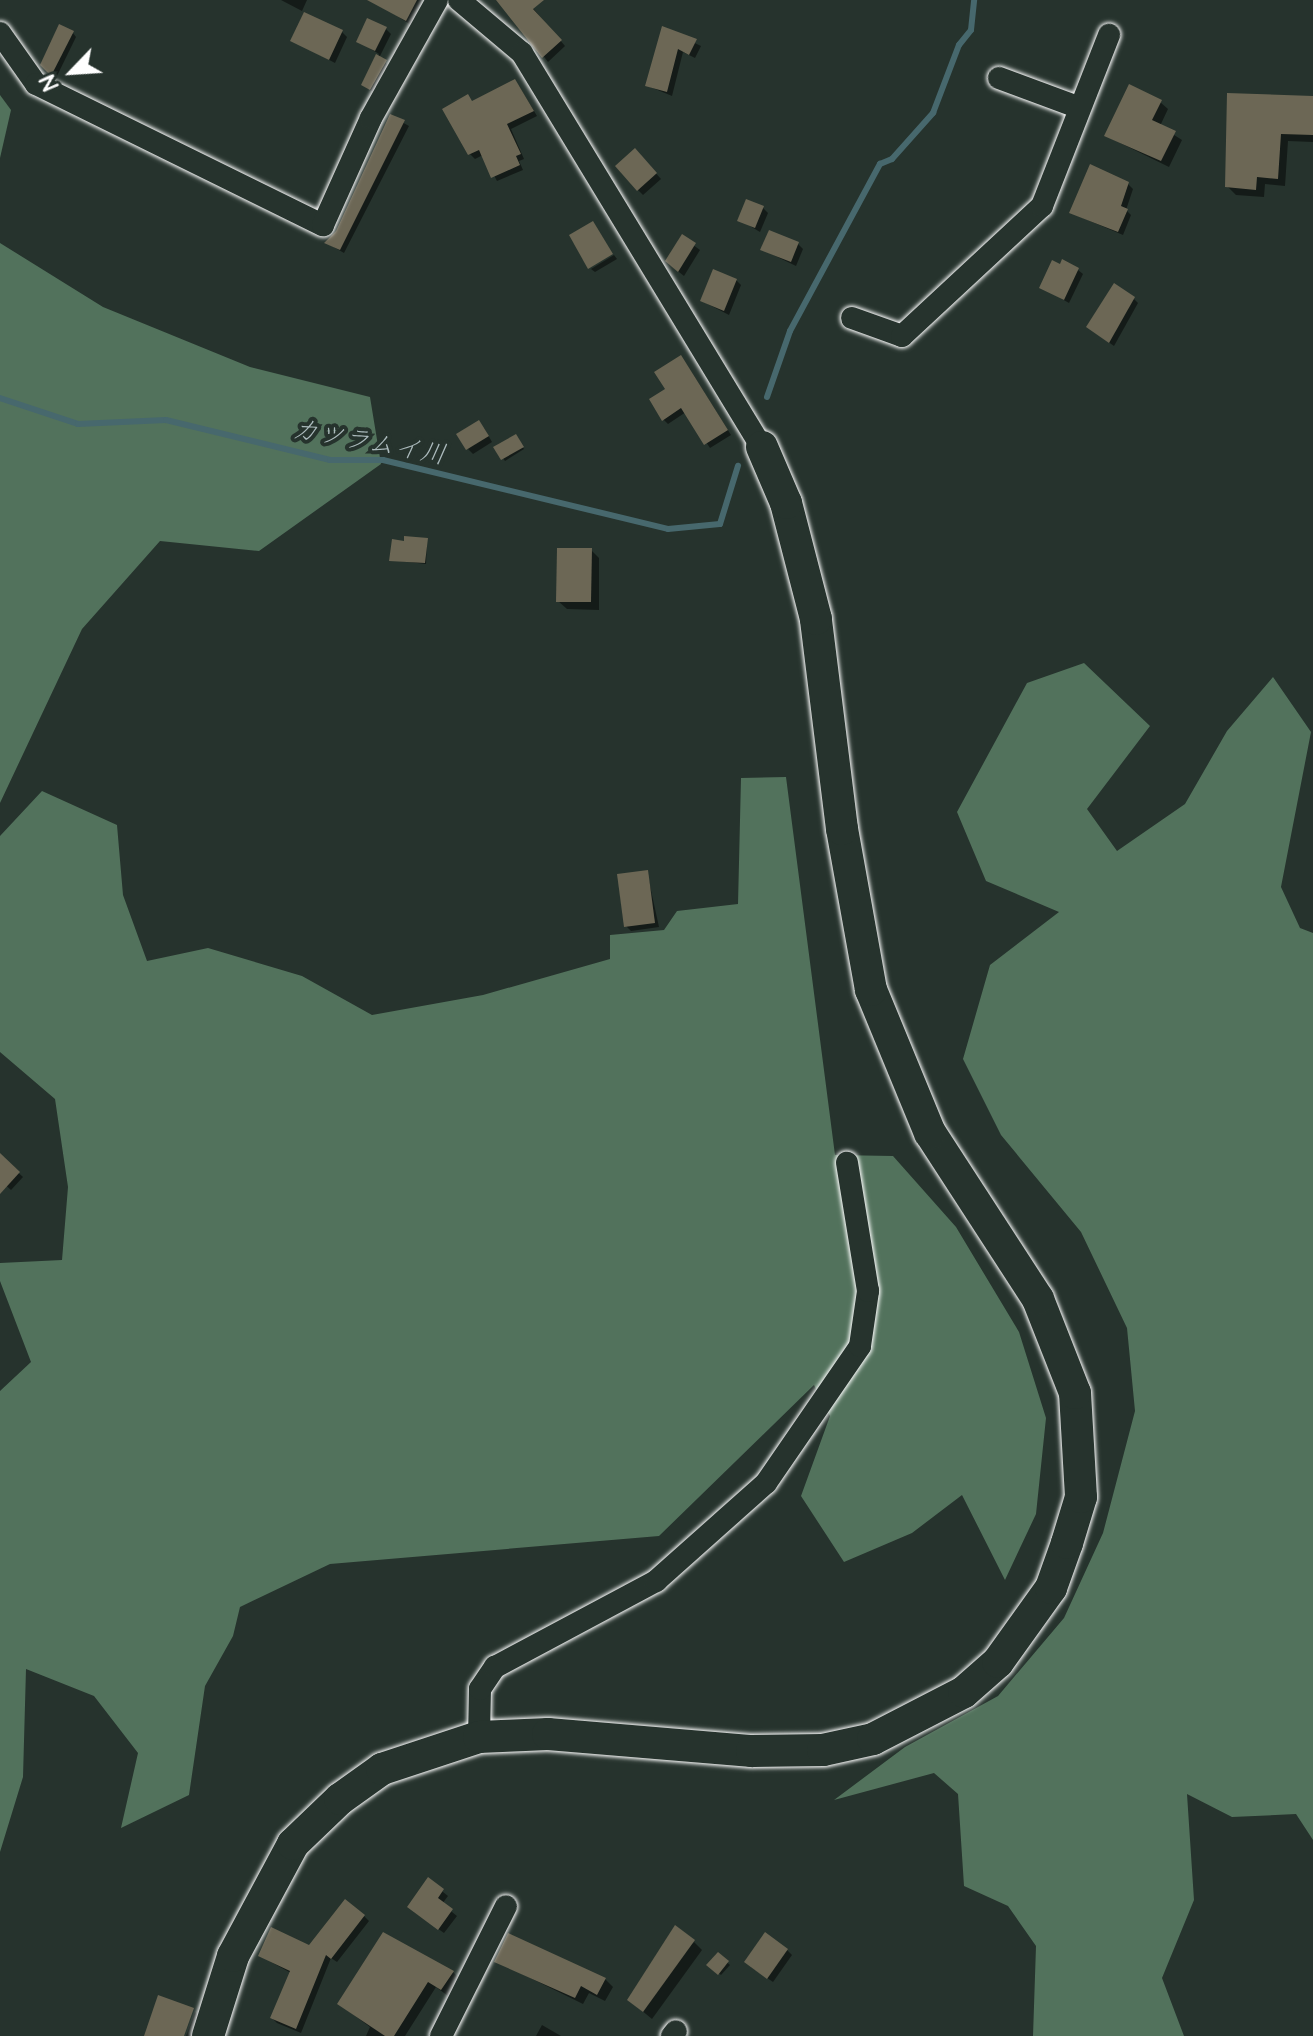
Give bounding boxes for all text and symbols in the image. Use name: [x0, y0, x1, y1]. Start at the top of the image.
north arrow: [32, 32, 112, 112]
text: N: [33, 70, 67, 95]
water label: カツラムイ川: [289, 414, 449, 472]

